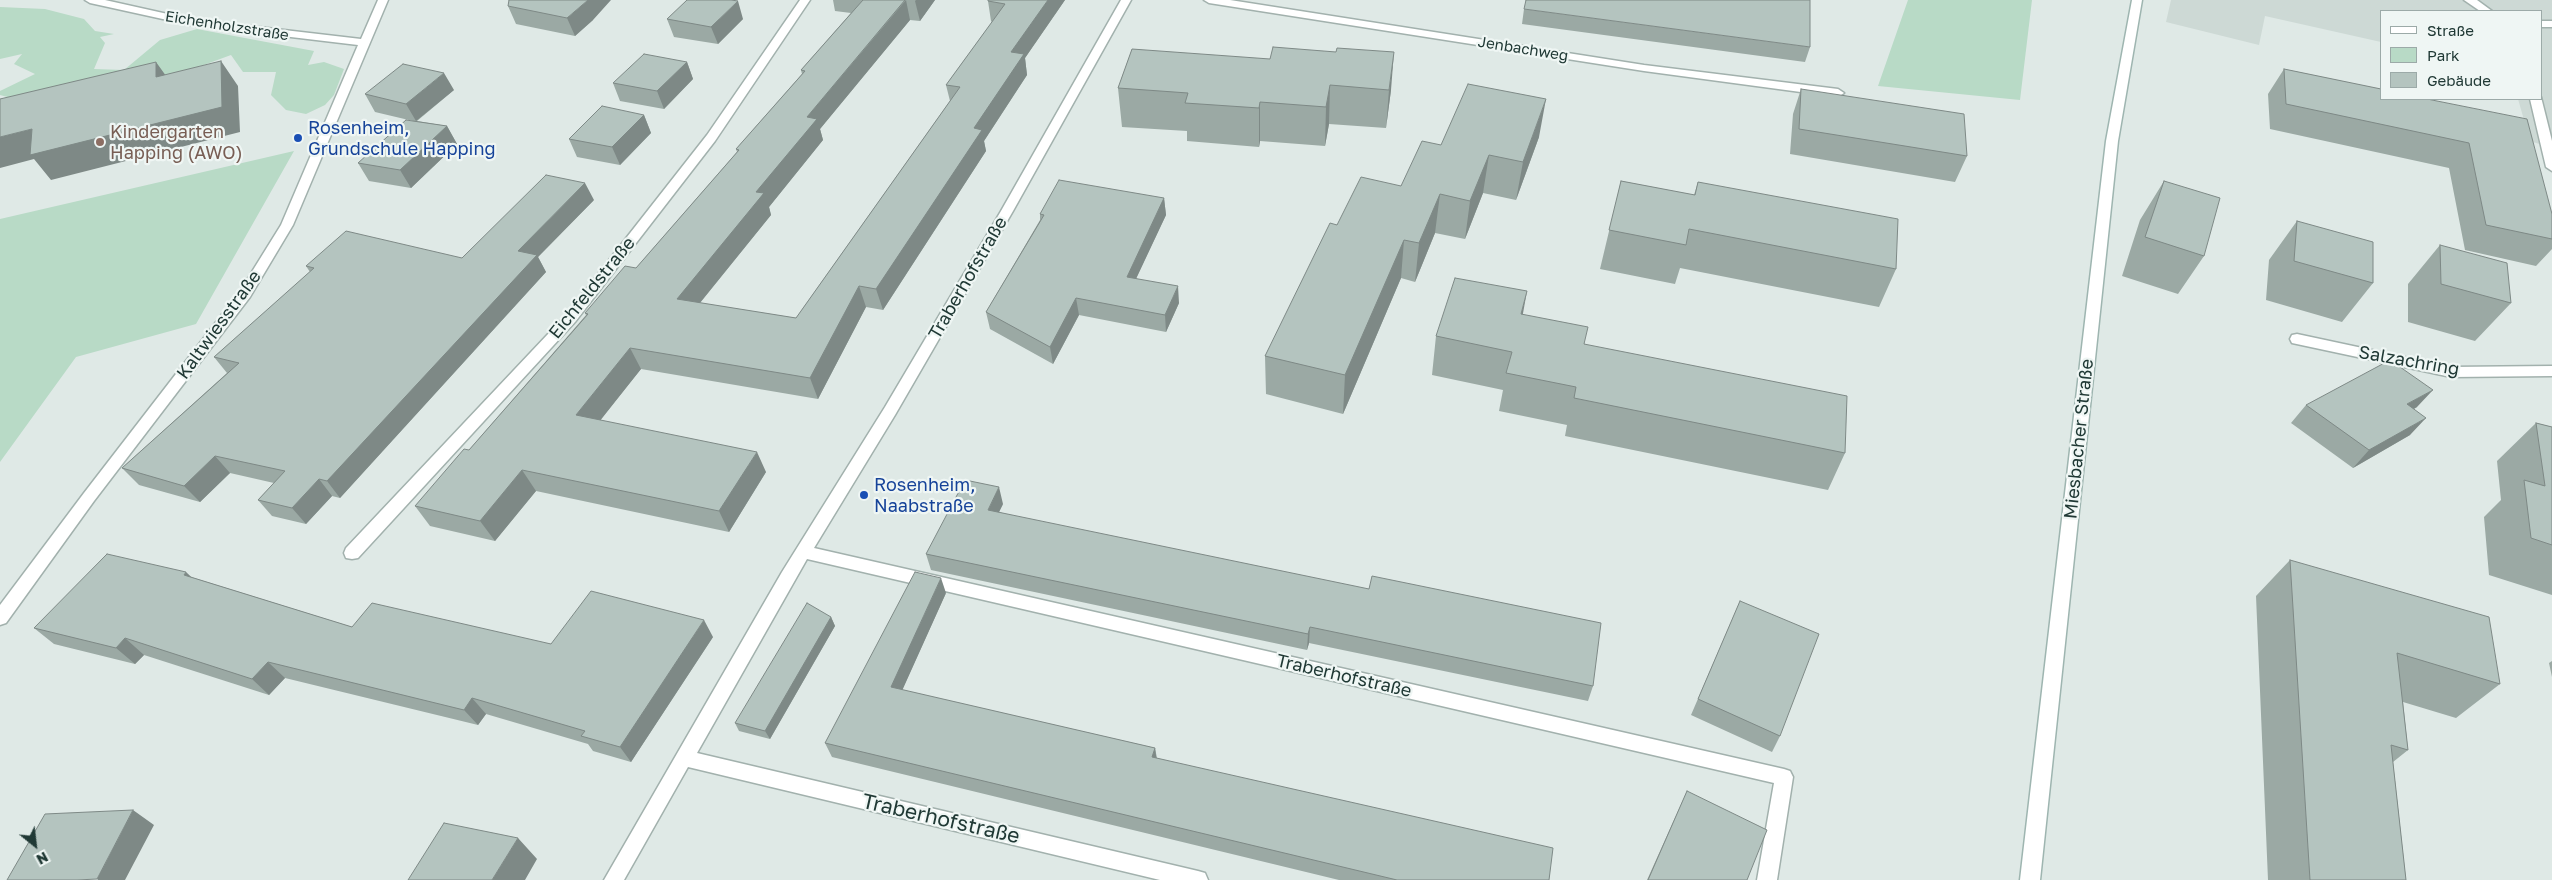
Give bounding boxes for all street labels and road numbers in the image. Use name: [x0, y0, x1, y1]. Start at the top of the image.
street label: Eichenholzstraße: [164, 7, 290, 45]
street label: Jenbachweg: [1477, 33, 1569, 65]
street label: Traberhofstraße: [924, 213, 1012, 343]
street label: Eichfeldstraße: [544, 233, 640, 343]
street label: Kaltwiesstraße: [172, 266, 266, 384]
street label: Salzachring: [2357, 342, 2461, 380]
street label: Miesbacher Straße: [2060, 358, 2098, 520]
street label: Traberhofstraße: [1274, 650, 1414, 702]
street label: Traberhofstraße: [860, 789, 1022, 849]

